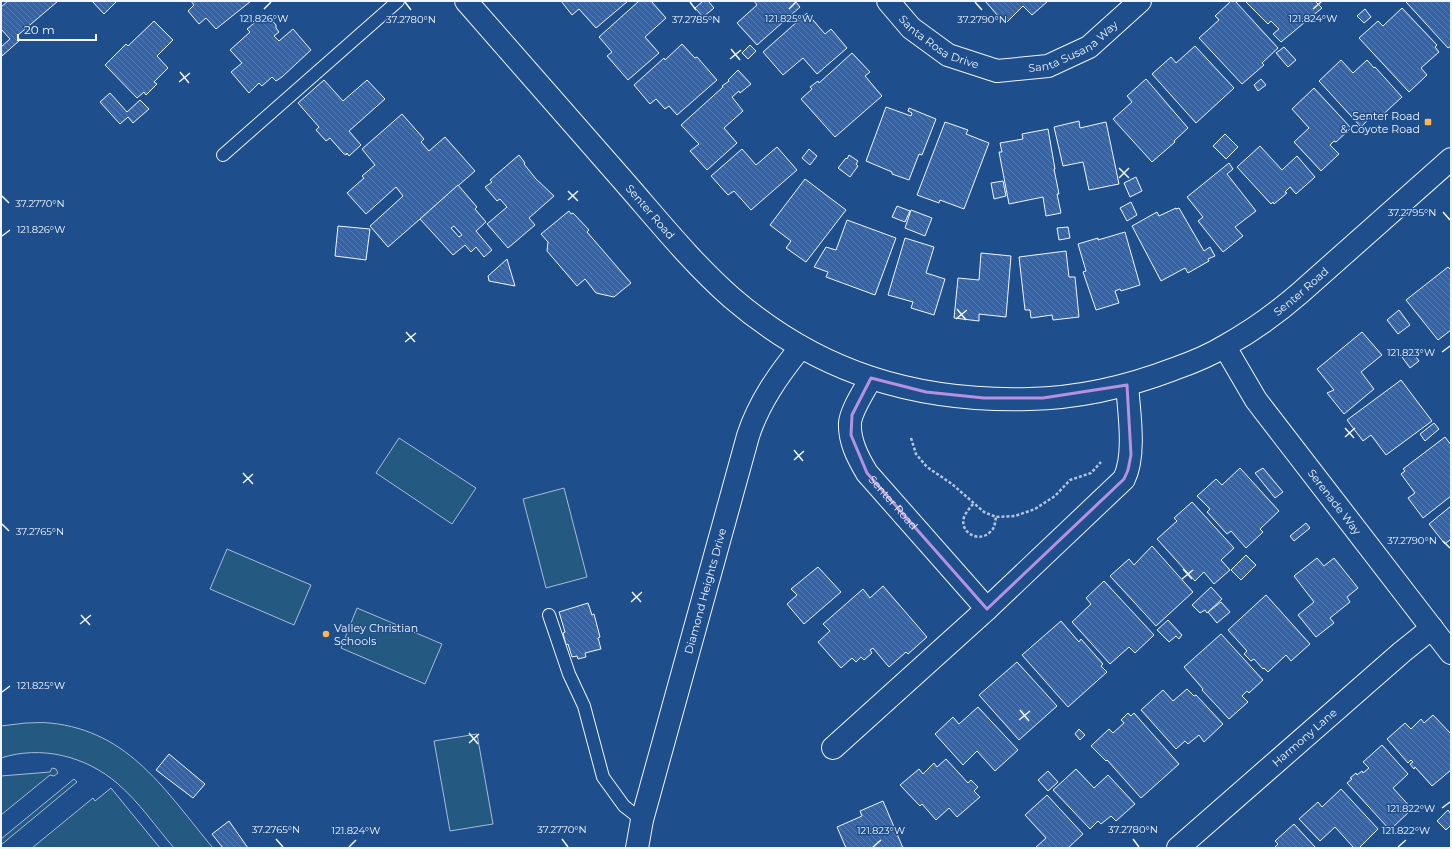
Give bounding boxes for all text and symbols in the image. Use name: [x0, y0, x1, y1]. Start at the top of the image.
text: 121.826°W: [240, 12, 288, 25]
text: 121.825°W: [765, 12, 813, 25]
street label: Santa Rosa Drive: [896, 12, 981, 72]
text: 121.824°W: [1289, 12, 1337, 25]
text: 37.2780°N: [386, 13, 436, 26]
text: 37.2785°N: [672, 13, 720, 26]
text: 37.2790°N: [957, 13, 1007, 26]
scale bar: [18, 16, 96, 42]
street label: Santa Susana Way: [1028, 17, 1121, 75]
text: 20 m: [24, 22, 55, 37]
place label: Senter Road & Coyote Road: [1340, 109, 1420, 136]
marker: Senter Road & Coyote Road: [1423, 117, 1433, 127]
street label: Senter Road: [623, 182, 678, 242]
text: 37.2770°N: [15, 197, 65, 210]
text: 37.2795°N: [1388, 206, 1436, 219]
text: 121.826°W: [17, 223, 65, 236]
street label: Senter Road: [1271, 264, 1331, 319]
text: 121.823°W: [1387, 346, 1435, 359]
street label: Serenade Way: [1305, 466, 1364, 538]
street label: Senter Road: [865, 473, 921, 533]
text: 37.2765°N: [16, 525, 64, 538]
street label: Diamond Heights Drive: [681, 526, 729, 656]
text: 37.2790°N: [1387, 534, 1437, 547]
place label: Valley Christian Schools: [334, 621, 418, 648]
marker: Valley Christian Schools: [321, 629, 331, 639]
text: 121.825°W: [17, 679, 65, 692]
street label: Harmony Lane: [1269, 705, 1340, 769]
text: 121.822°W: [1387, 802, 1435, 815]
text: 37.2765°N: [252, 823, 300, 836]
text: 37.2770°N: [537, 823, 587, 836]
text: 37.2780°N: [1108, 823, 1158, 836]
text: 121.824°W: [332, 824, 380, 837]
text: 121.823°W: [857, 824, 905, 837]
text: 121.822°W: [1382, 824, 1430, 837]

